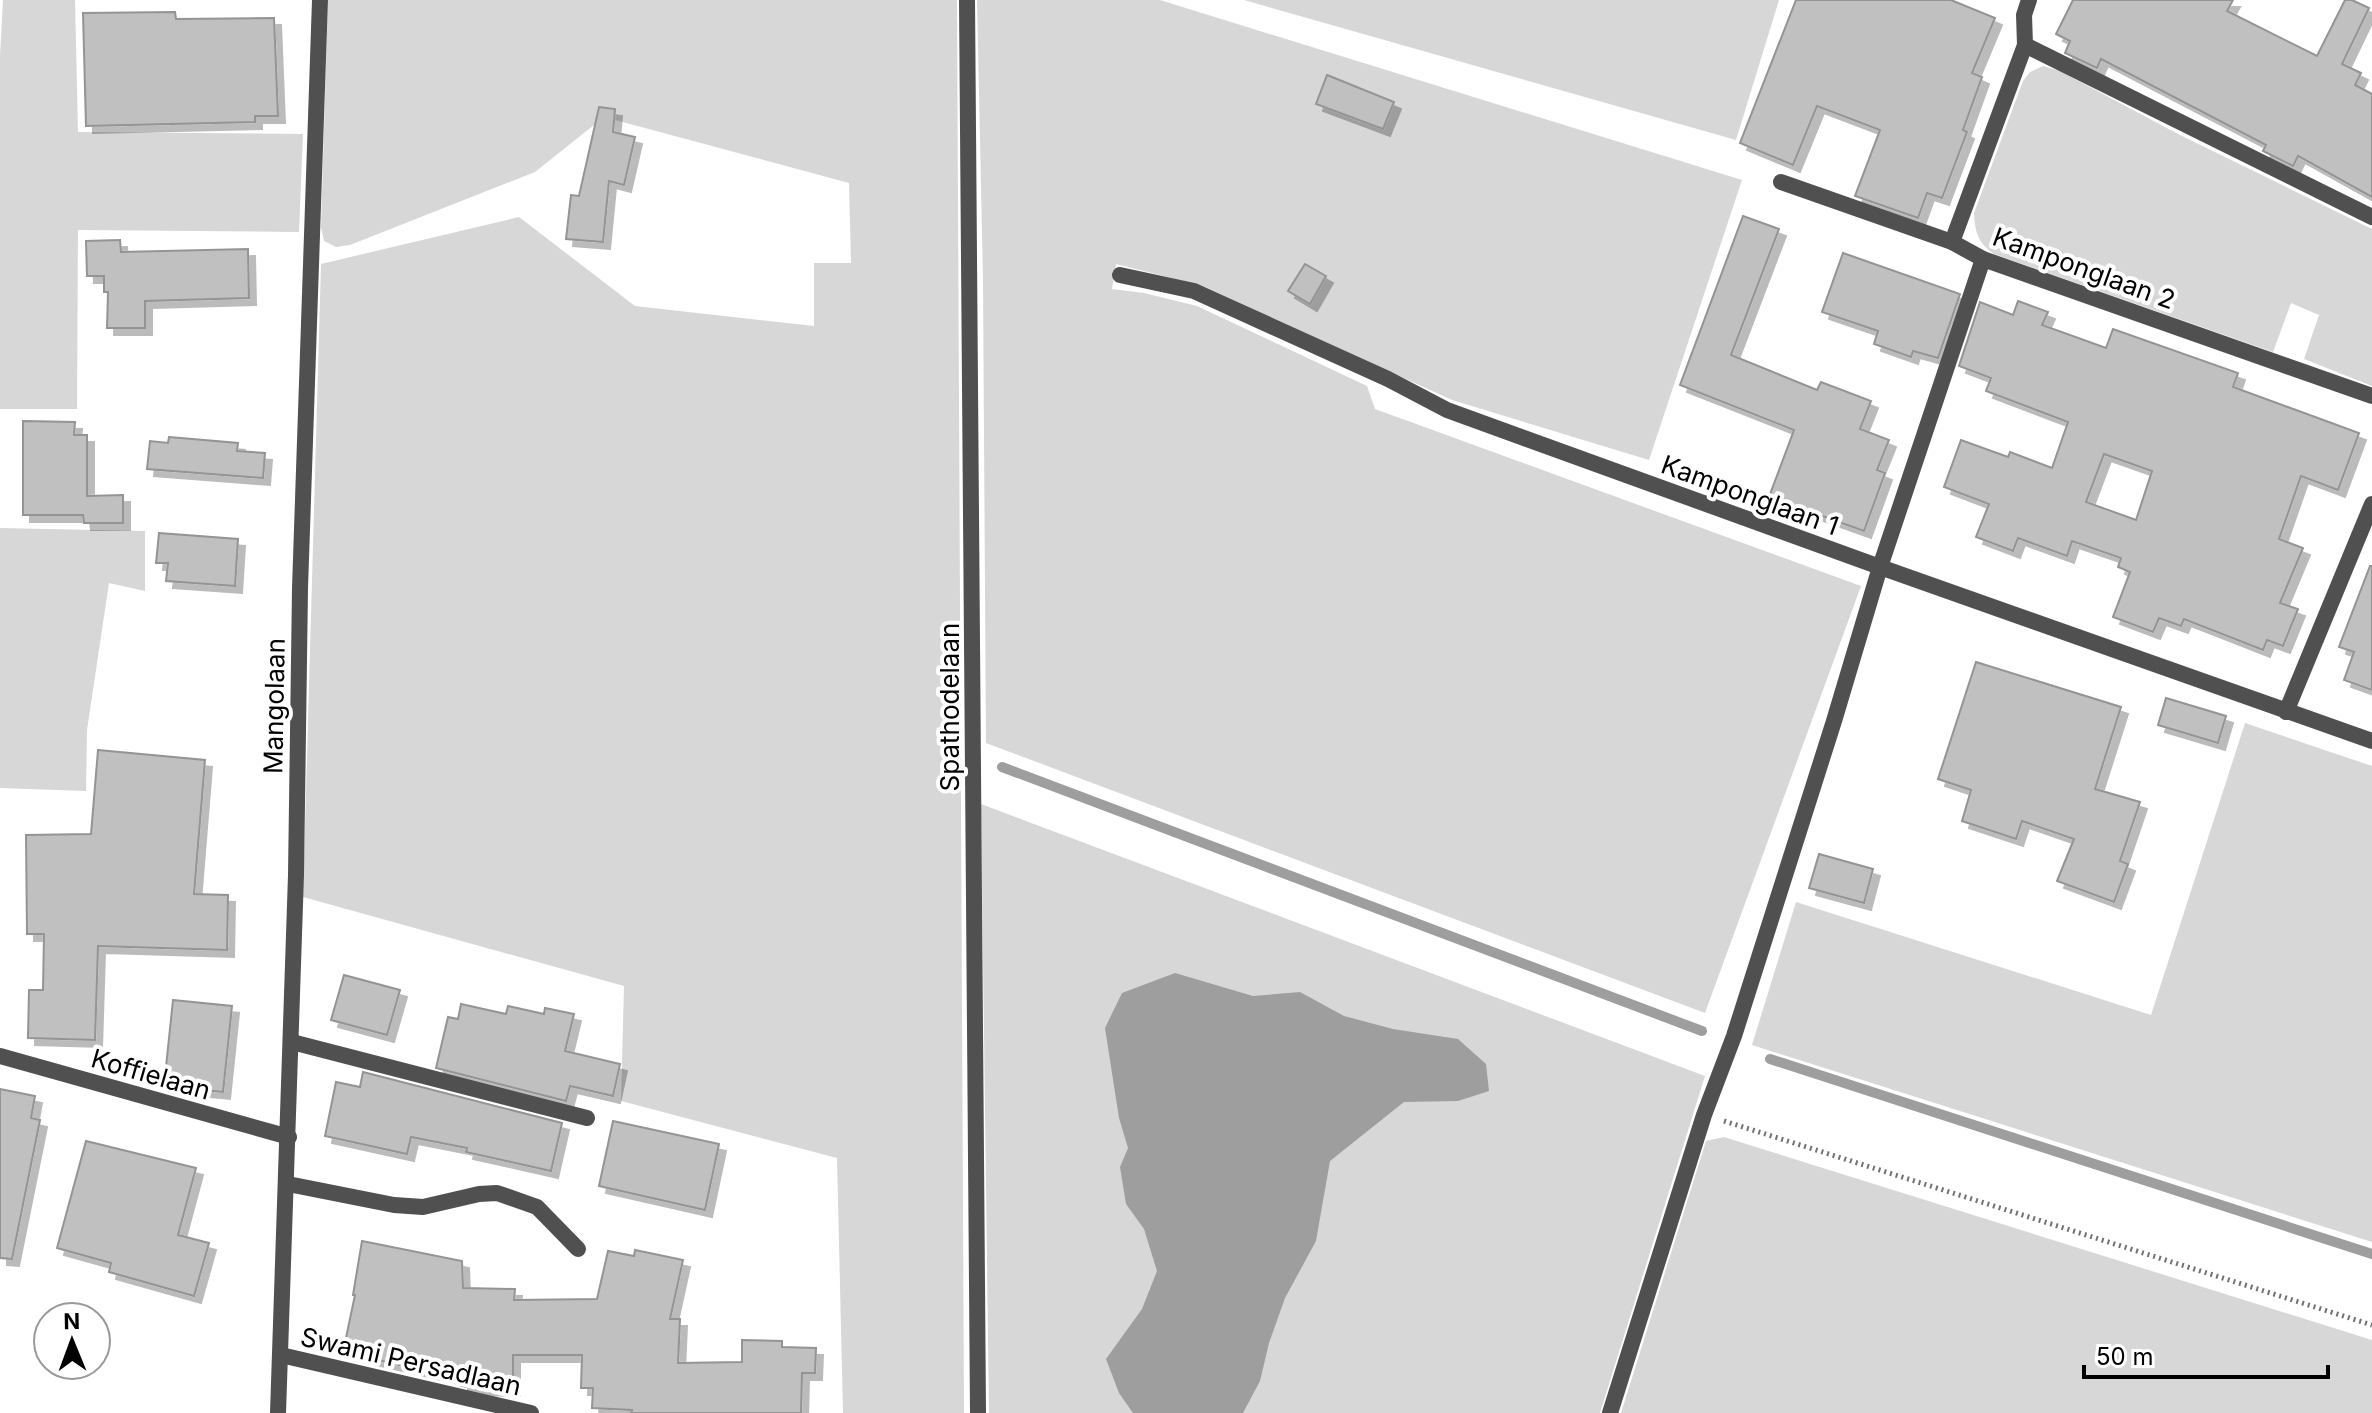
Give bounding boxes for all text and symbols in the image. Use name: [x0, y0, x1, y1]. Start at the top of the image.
street label: Kamponglaan 2: [1989, 221, 2179, 315]
street label: Kamponglaan 1: [1657, 449, 1843, 541]
street label: Spathodelaan: [934, 623, 965, 791]
street label: Mangolaan: [257, 638, 291, 774]
street label: Koffielaan: [88, 1042, 214, 1106]
north arrow: [32, 1301, 112, 1381]
text: N: [63, 1308, 80, 1334]
street label: Swami Persadlaan: [298, 1321, 524, 1401]
scale bar: [2084, 1329, 2328, 1379]
text: 50 m: [2096, 1342, 2154, 1371]

